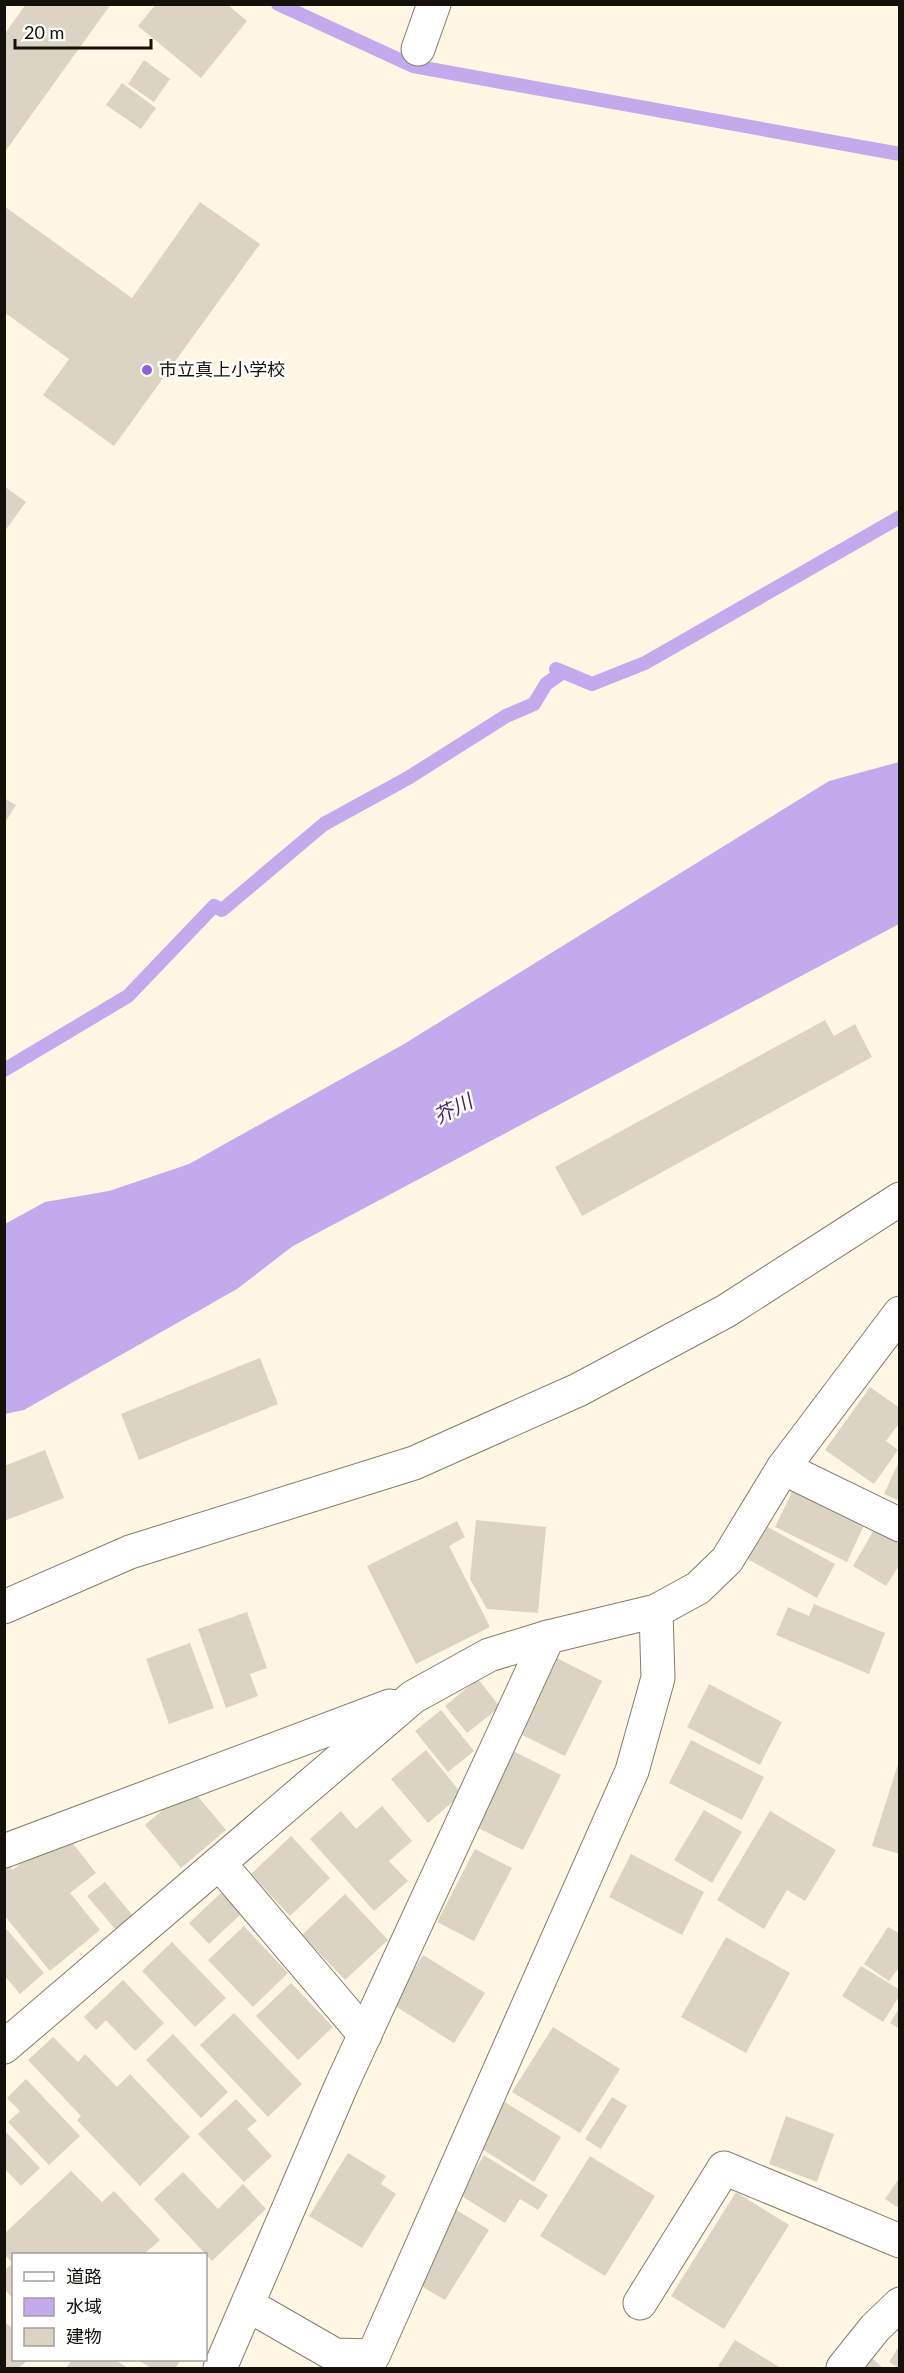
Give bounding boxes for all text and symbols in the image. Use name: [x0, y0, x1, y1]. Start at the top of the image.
scale bar: [15, 12, 152, 50]
text: 20 m: [24, 21, 64, 43]
place label: 市立真上小学校: [159, 358, 285, 380]
marker: 市立真上小学校: [140, 363, 154, 377]
water label: 芥川: [429, 1087, 478, 1128]
legend: [12, 2253, 207, 2361]
text: 道路: [66, 2265, 102, 2287]
text: 水域: [66, 2295, 102, 2317]
text: 建物: [66, 2325, 102, 2347]

